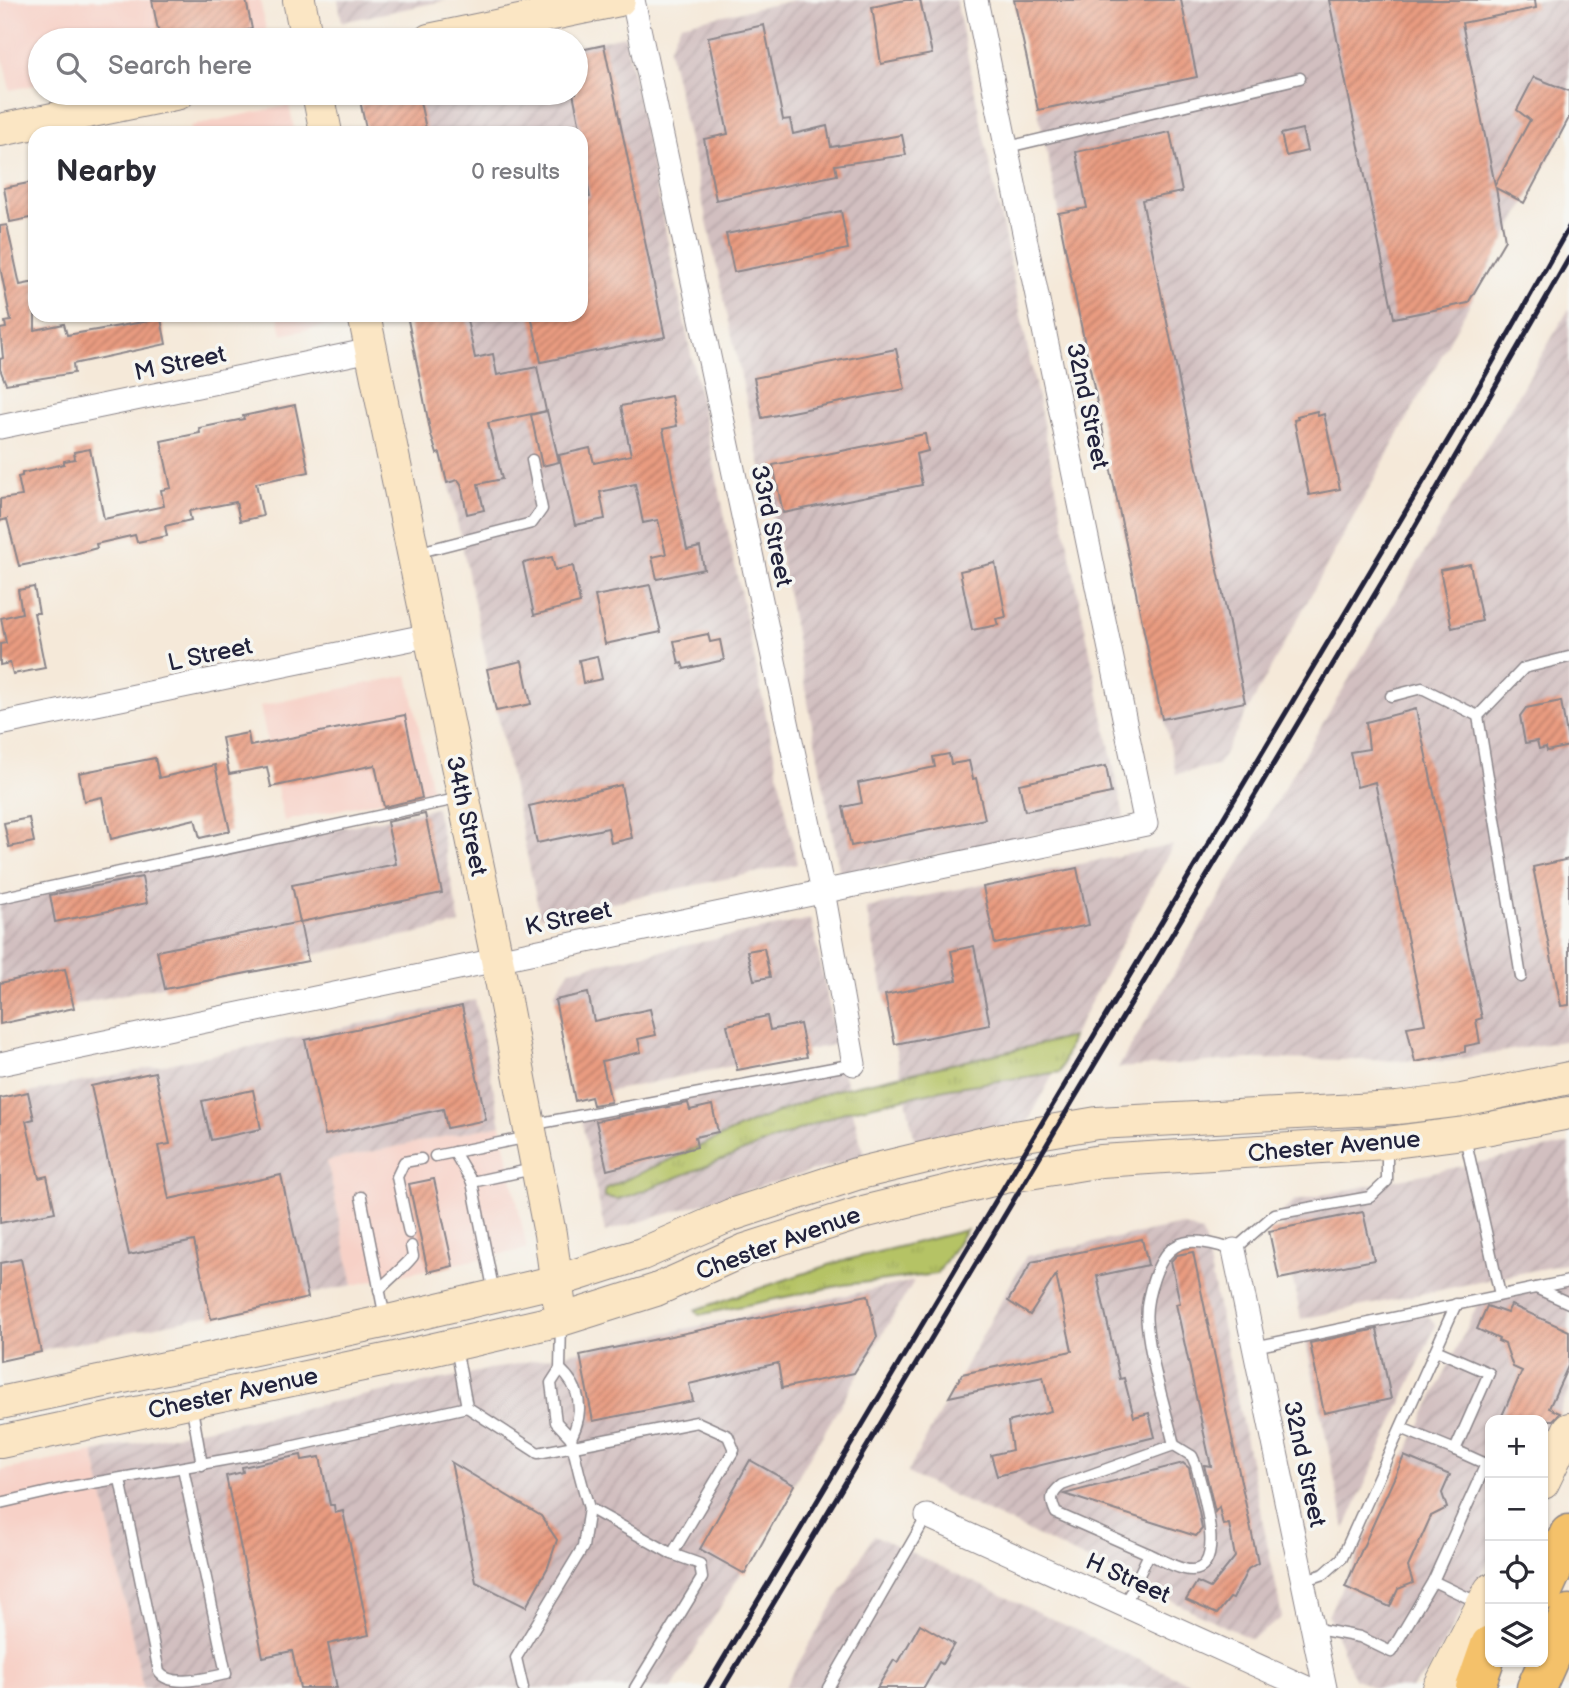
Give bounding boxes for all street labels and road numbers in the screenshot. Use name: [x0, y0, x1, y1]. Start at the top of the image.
street label: M Street: [132, 340, 229, 387]
street label: 32nd Street: [1060, 340, 1115, 472]
street label: 33rd Street: [745, 463, 799, 590]
street label: L Street: [165, 631, 256, 678]
street label: 34th Street: [440, 753, 494, 879]
street label: K Street: [522, 895, 614, 942]
street label: Chester Avenue: [1247, 1125, 1421, 1168]
street label: Chester Avenue: [692, 1200, 864, 1287]
street label: Chester Avenue: [145, 1361, 321, 1426]
street label: 32nd Street: [1277, 1398, 1332, 1530]
street label: H Street: [1081, 1547, 1175, 1610]

